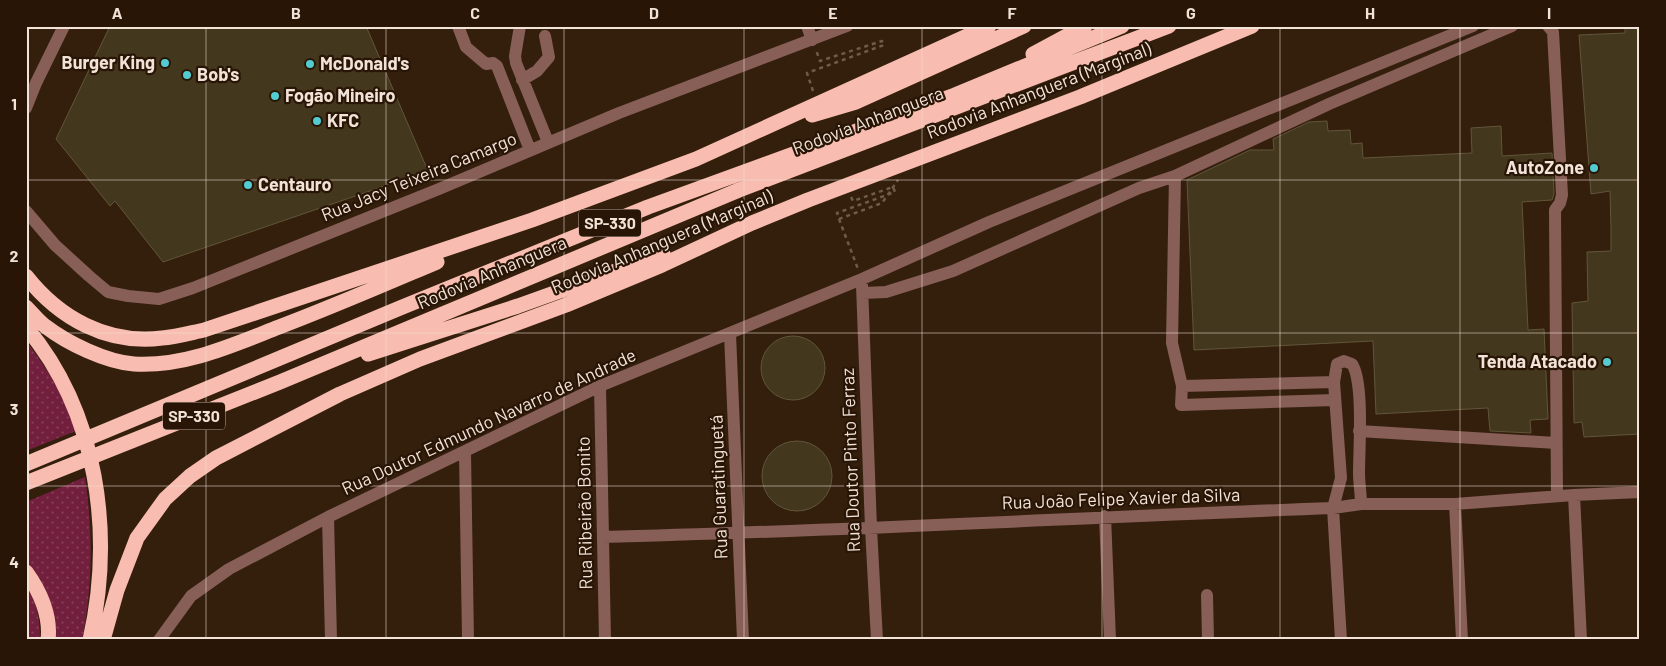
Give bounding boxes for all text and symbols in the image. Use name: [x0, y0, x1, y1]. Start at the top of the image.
text: A: [112, 3, 123, 22]
text: B: [291, 3, 301, 22]
text: C: [470, 3, 480, 22]
text: D: [649, 3, 659, 22]
text: E: [828, 3, 838, 22]
text: F: [1008, 3, 1017, 22]
text: G: [1186, 3, 1196, 22]
text: H: [1365, 3, 1375, 22]
text: I: [1547, 3, 1551, 22]
street label: Rodovia Anhanguera (Marginal): [923, 37, 1154, 143]
place label: Burger King: [62, 51, 155, 73]
place label: McDonald's: [320, 52, 409, 74]
marker: Burger King: [159, 57, 171, 69]
marker: McDonald's: [304, 58, 316, 70]
place label: Bob's: [197, 63, 239, 85]
marker: Bob's: [181, 69, 193, 81]
street label: Rodovia Anhanguera: [789, 81, 946, 159]
place label: Fogão Mineiro: [285, 84, 396, 106]
marker: Fogão Mineiro: [269, 90, 281, 102]
text: 1: [11, 94, 17, 113]
place label: KFC: [327, 109, 359, 131]
marker: KFC: [311, 115, 323, 127]
street label: Rua Jacy Teixeira Camargo: [318, 127, 520, 225]
place label: AutoZone: [1506, 156, 1584, 178]
marker: AutoZone: [1588, 162, 1600, 174]
place label: Centauro: [258, 173, 331, 195]
marker: Centauro: [242, 179, 254, 191]
street label: Rodovia Anhanguera (Marginal): [548, 184, 776, 298]
road number: SP-330: [579, 210, 641, 237]
street label: Rodovia Anhanguera: [414, 231, 569, 313]
text: 2: [10, 246, 19, 265]
street label: Rua Doutor Edmundo Navarro de Andrade: [338, 343, 639, 499]
place label: Tenda Atacado: [1478, 350, 1597, 372]
marker: Tenda Atacado: [1601, 356, 1613, 368]
street label: Rua Doutor Pinto Ferraz: [836, 368, 864, 553]
text: 3: [10, 399, 18, 418]
road number: SP-330: [163, 402, 225, 430]
street label: Rua Guaratinguetá: [704, 415, 732, 560]
street label: Rua Ribeirão Bonito: [572, 436, 596, 590]
street label: Rua João Felipe Xavier da Silva: [1001, 483, 1241, 513]
text: 4: [9, 552, 19, 571]

